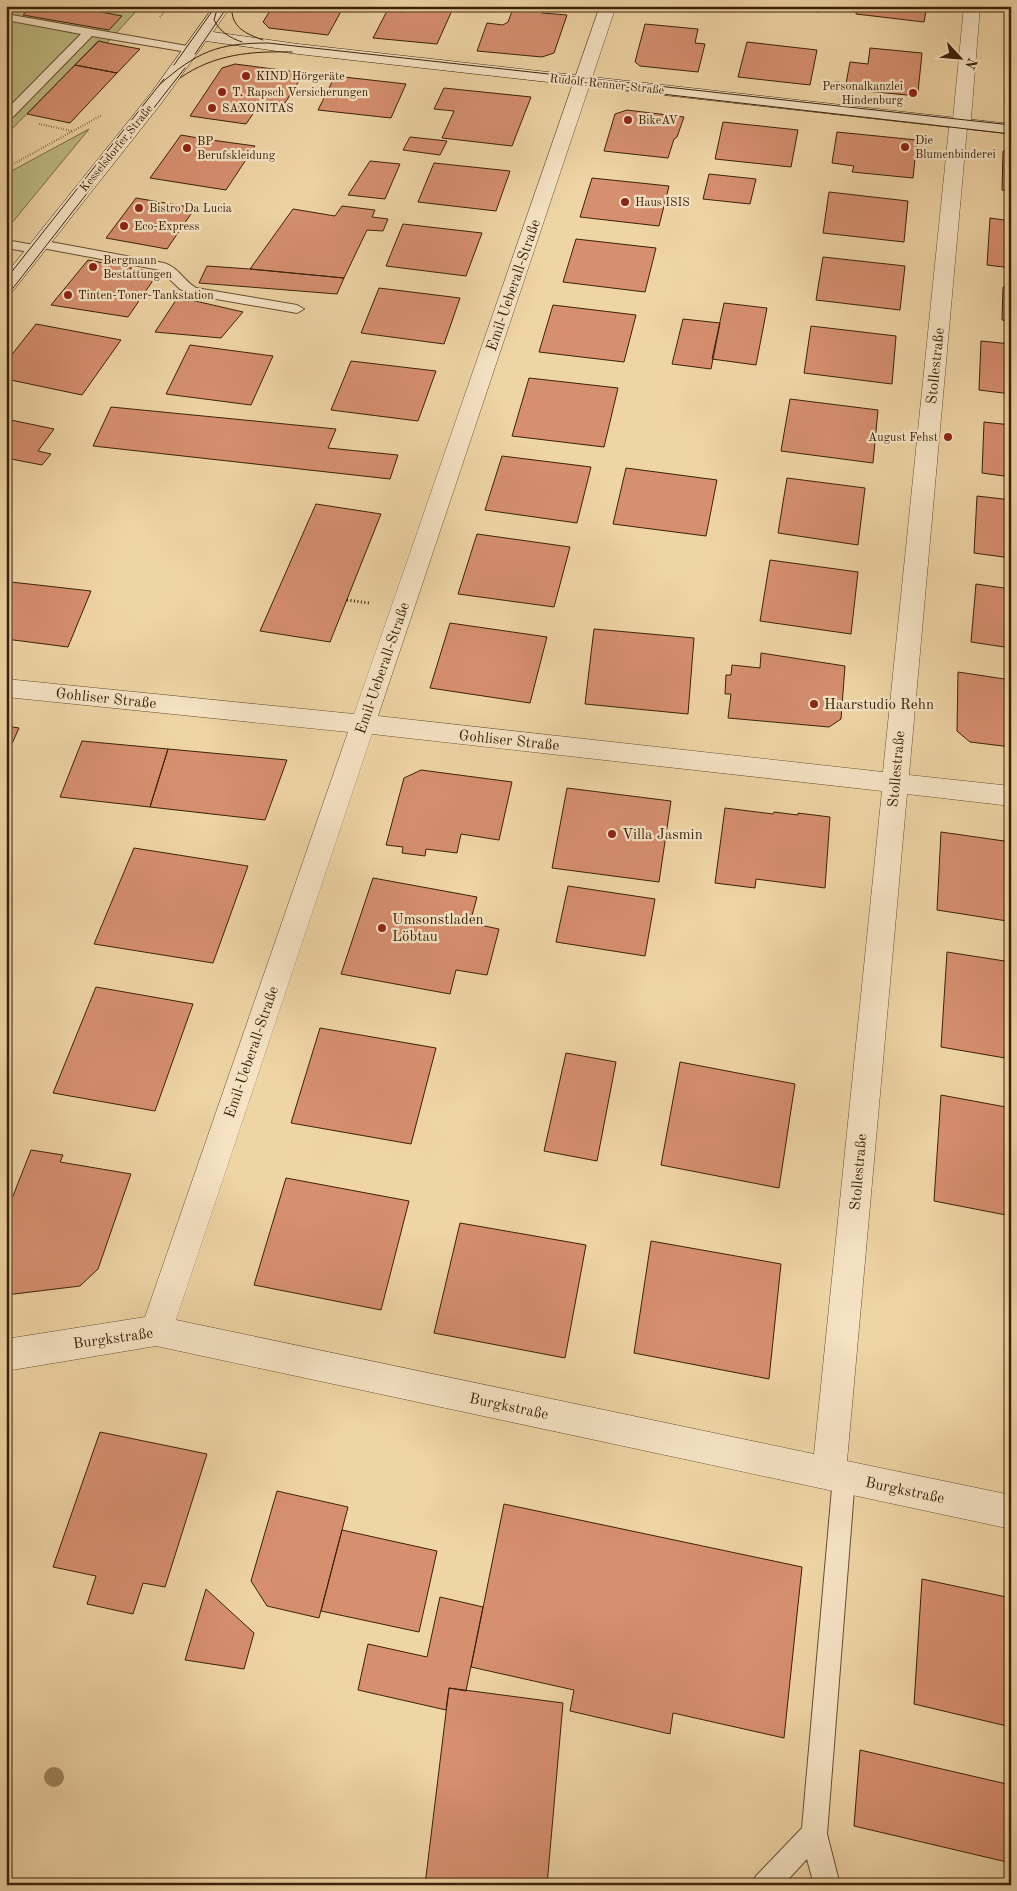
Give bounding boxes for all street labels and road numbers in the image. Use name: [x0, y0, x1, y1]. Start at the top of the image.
street label: Rudolf-Renner-Straße: [549, 73, 665, 97]
street label: Kesselsdorfer Straße: [78, 102, 156, 194]
street label: Emil-Ueberall-Straße: [485, 217, 544, 353]
street label: Stollestraße: [925, 327, 948, 405]
street label: Emil-Ueberall-Straße: [354, 600, 413, 736]
street label: Gohliser Straße: [55, 687, 157, 712]
street label: Gohliser Straße: [458, 729, 560, 754]
street label: Stollestraße: [887, 730, 908, 808]
street label: Emil-Ueberall-Straße: [223, 984, 282, 1120]
street label: Stollestraße: [849, 1133, 870, 1211]
street label: Burgkstraße: [72, 1326, 154, 1353]
street label: Burgkstraße: [468, 1392, 550, 1423]
street label: Burgkstraße: [864, 1476, 946, 1507]

